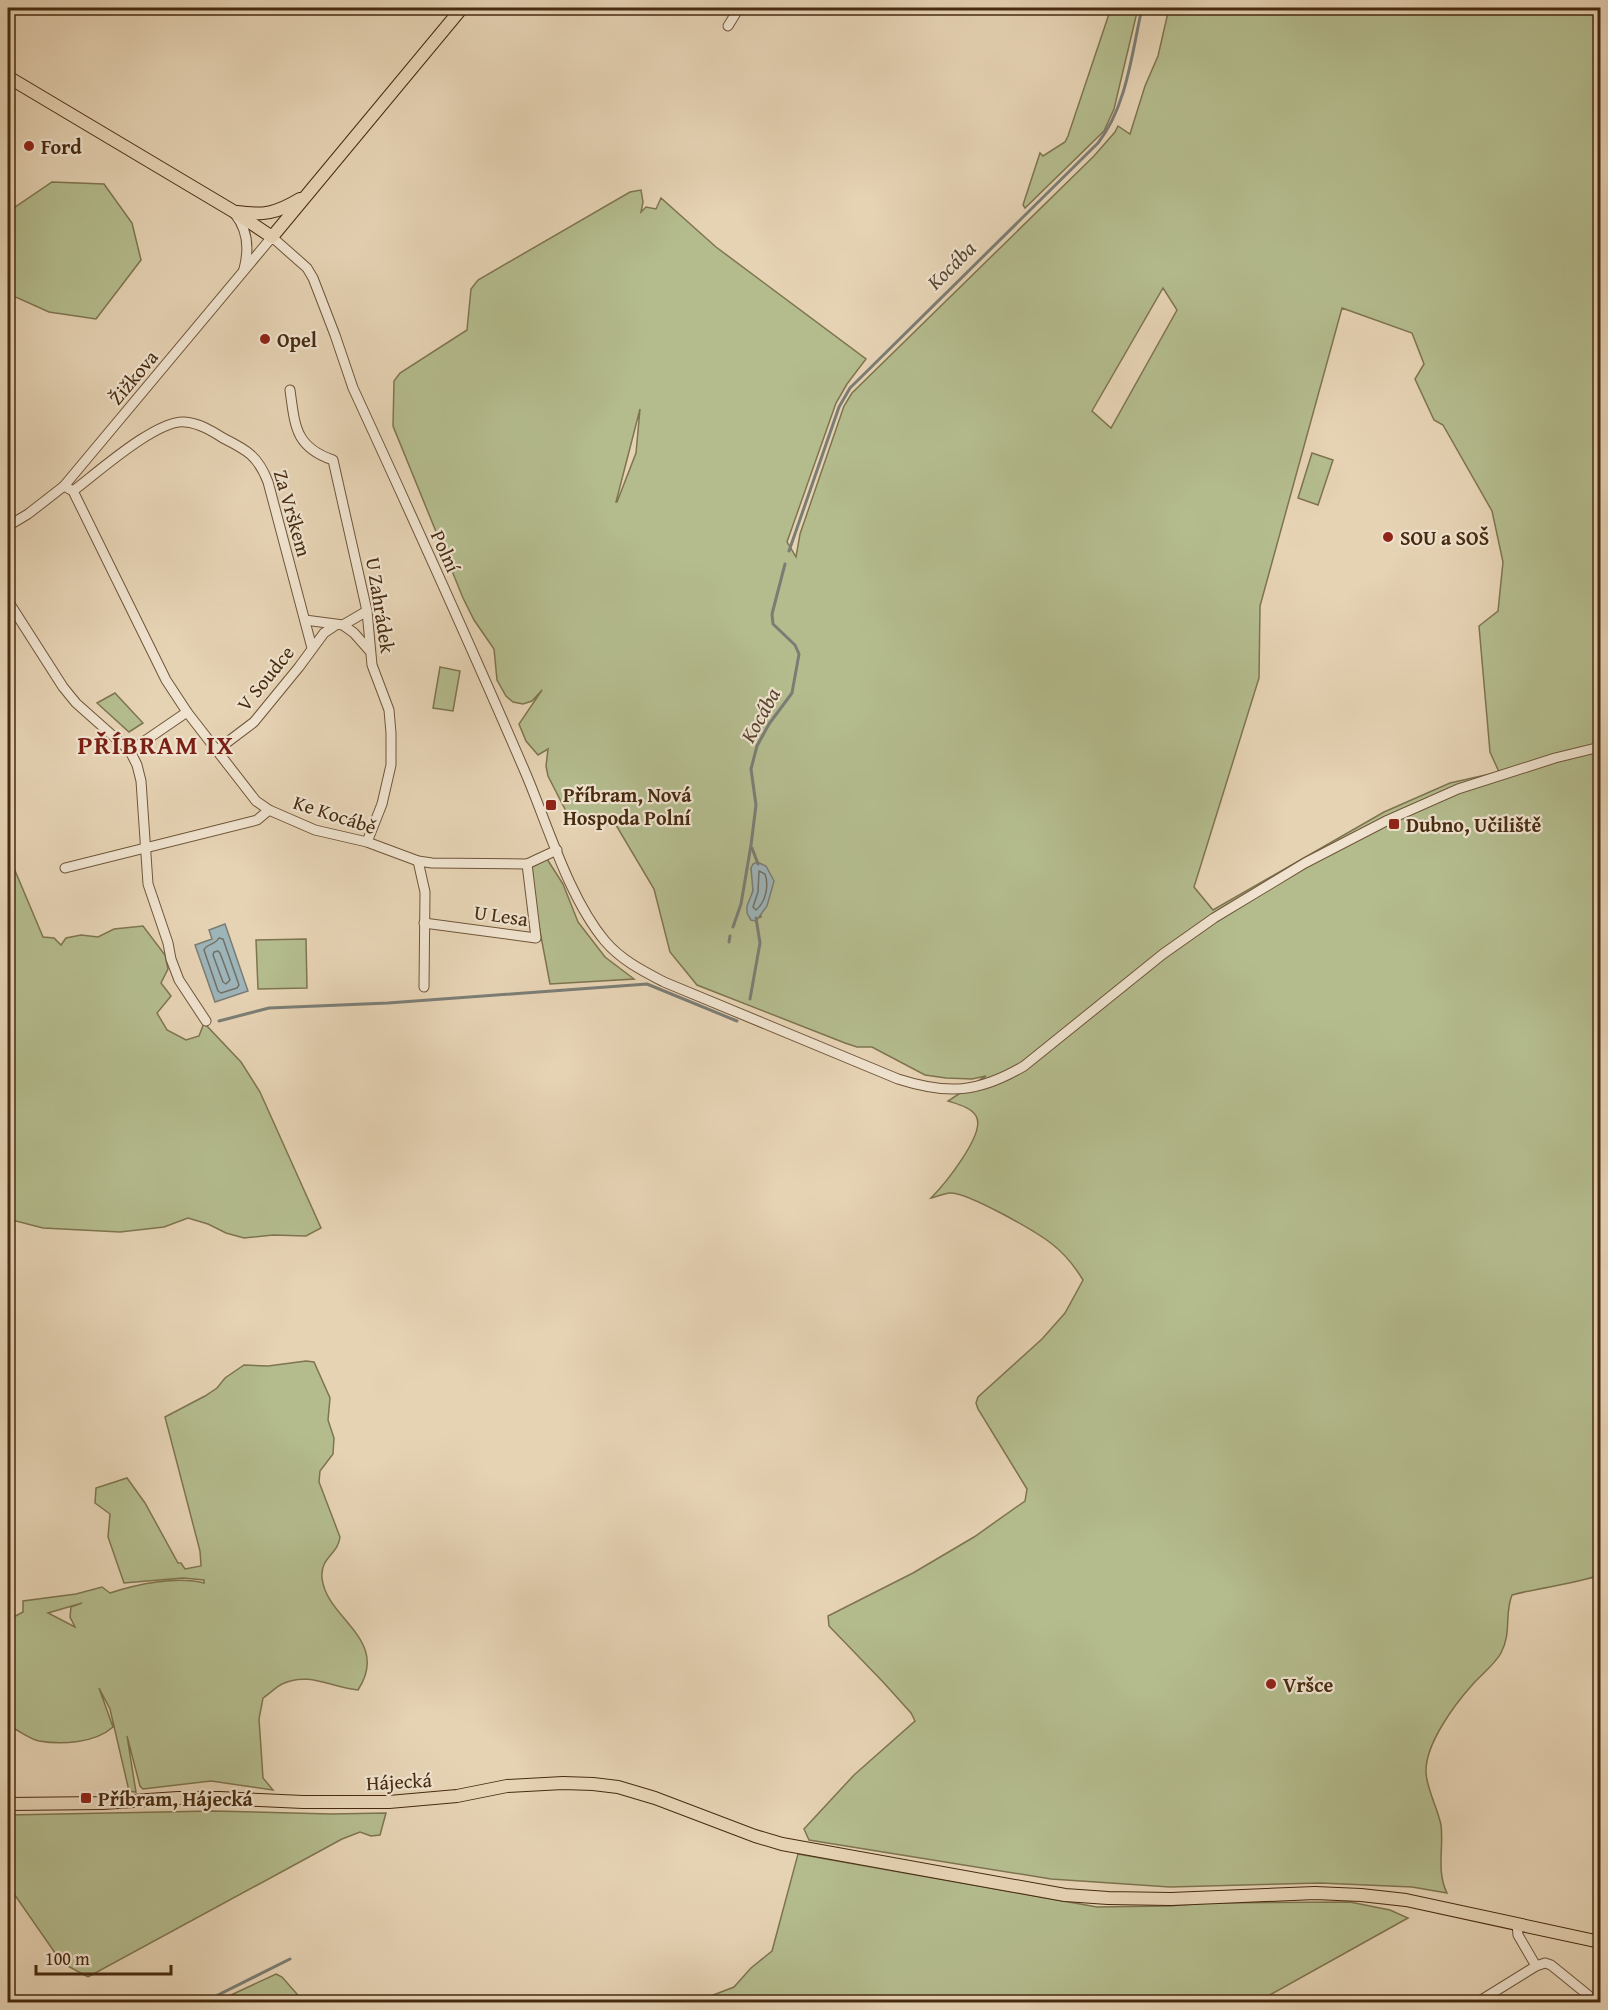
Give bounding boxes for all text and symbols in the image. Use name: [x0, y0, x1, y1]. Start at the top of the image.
place label: Ford: [41, 132, 82, 161]
marker: Ford: [22, 139, 36, 153]
water label: Kocába: [919, 233, 983, 297]
place label: Opel: [277, 325, 317, 354]
marker: Opel: [258, 332, 272, 346]
street label: Žižkova: [101, 343, 165, 411]
street label: Za Vrškem: [267, 466, 319, 561]
place label: SOU a SOŠ: [1400, 523, 1489, 552]
street label: Polní: [424, 525, 468, 577]
marker: SOU a SOŠ: [1381, 530, 1395, 544]
street label: U Zahrádek: [359, 555, 403, 656]
street label: V Soudce: [229, 639, 301, 717]
water label: Kocába: [732, 682, 788, 749]
district label: PŘÍBRAM IX: [77, 725, 235, 764]
place label: Příbram, Nová Hospoda Polní: [563, 780, 692, 832]
street label: Ke Kocábě: [290, 787, 380, 841]
marker: Příbram, Nová Hospoda Polní: [544, 798, 558, 812]
place label: Dubno, Učiliště: [1406, 810, 1541, 839]
marker: Dubno, Učiliště: [1387, 817, 1401, 831]
street label: U Lesa: [472, 897, 530, 933]
place label: Vršce: [1283, 1670, 1333, 1699]
marker: Vršce: [1264, 1677, 1278, 1691]
street label: Hájecká: [365, 1765, 433, 1797]
place label: Příbram, Hájecká: [98, 1784, 254, 1813]
marker: Příbram, Hájecká: [79, 1791, 93, 1805]
scale bar: [36, 1938, 171, 1976]
text: 100 m: [45, 1945, 90, 1972]

